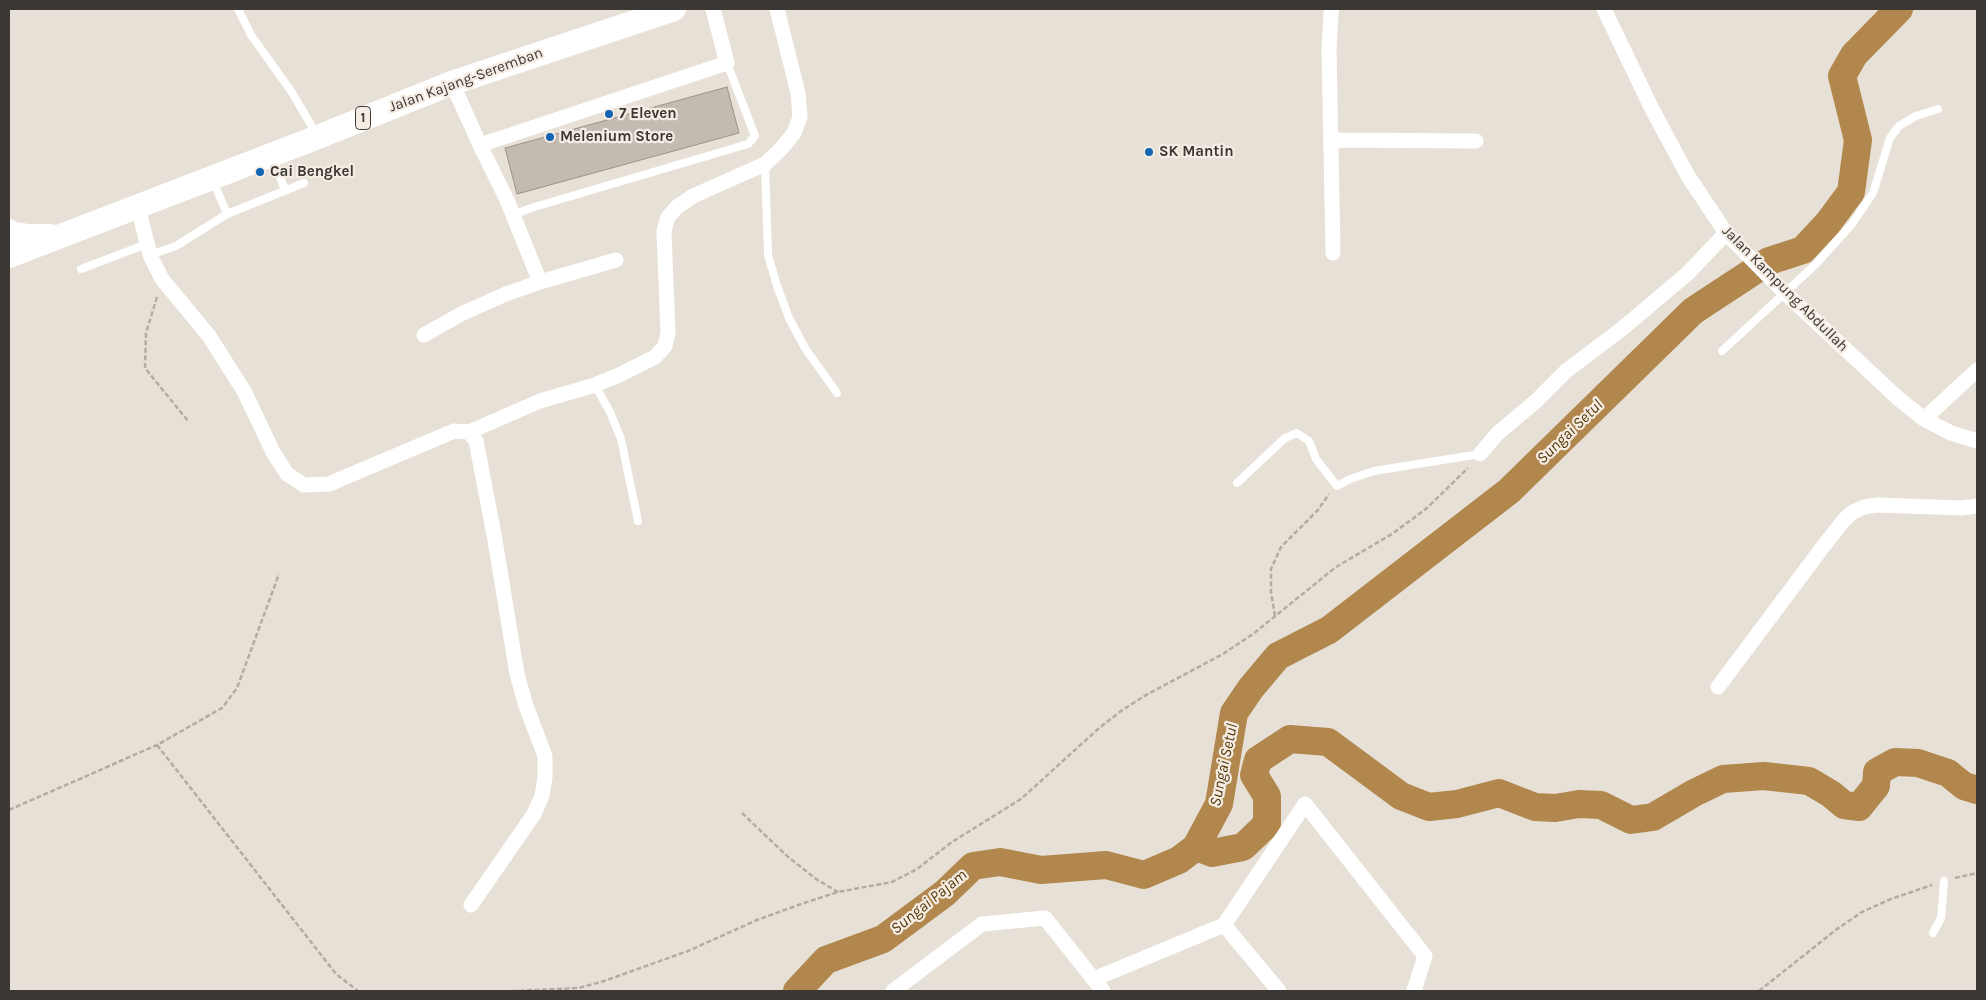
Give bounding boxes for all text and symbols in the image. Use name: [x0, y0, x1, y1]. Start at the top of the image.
street label: Jalan Kajang-Seremban: [387, 44, 545, 116]
place label: 7 Eleven: [619, 105, 677, 123]
road number: 1: [356, 106, 370, 130]
marker: 7 Eleven: [603, 108, 615, 120]
place label: Melenium Store: [560, 128, 673, 146]
marker: Melenium Store: [544, 131, 556, 143]
place label: SK Mantin: [1159, 143, 1234, 161]
marker: SK Mantin: [1143, 146, 1155, 158]
place label: Cai Bengkel: [270, 163, 354, 181]
marker: Cai Bengkel: [254, 166, 266, 178]
street label: Jalan Kampung Abdullah: [1718, 222, 1852, 356]
water label: Sungai Setul: [1533, 396, 1607, 468]
water label: Sungai Setul: [1206, 722, 1242, 808]
water label: Sungai Pajam: [887, 866, 971, 938]

